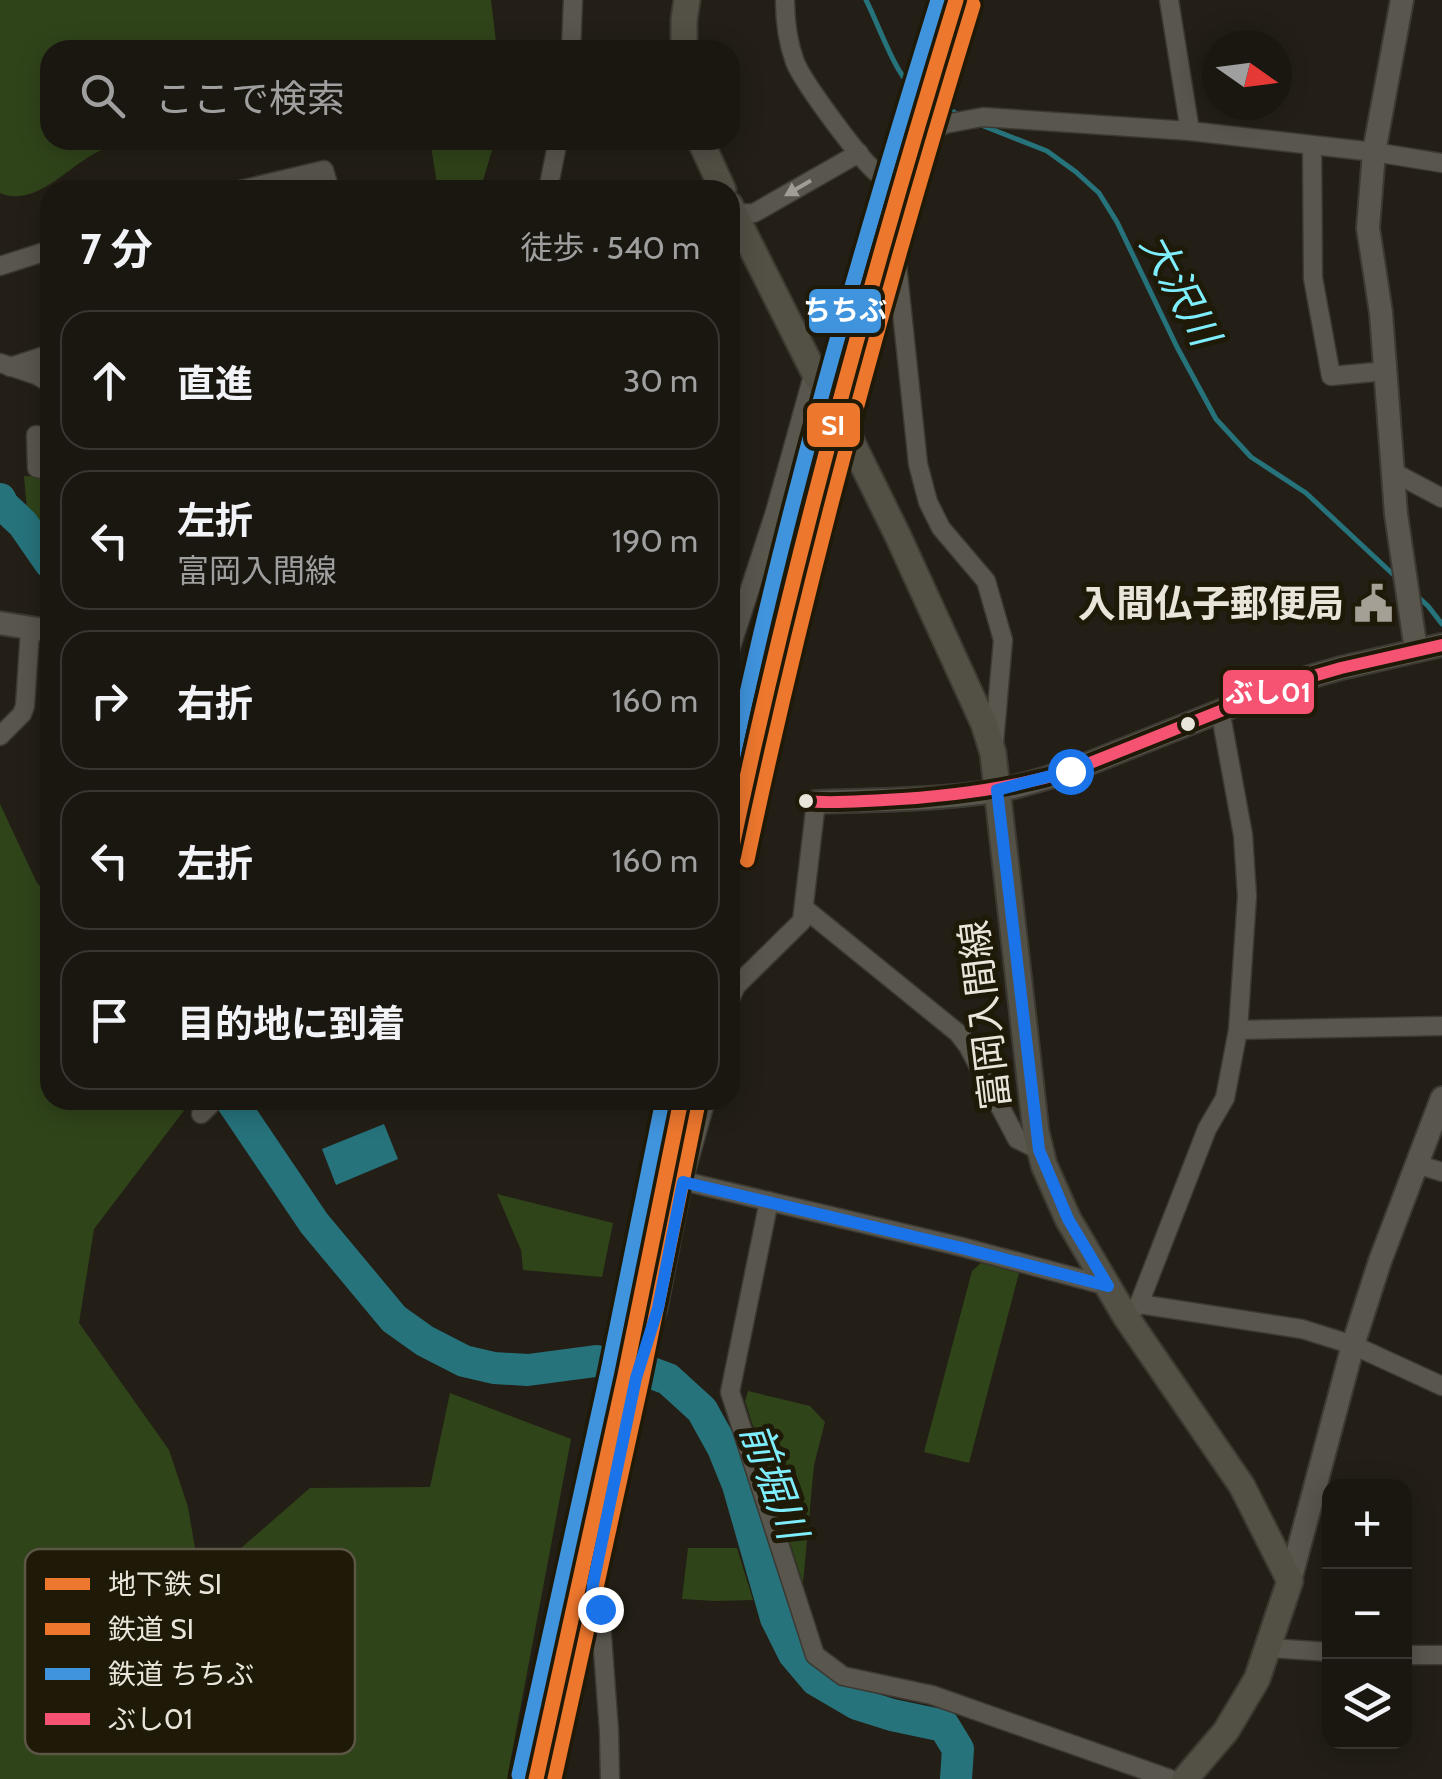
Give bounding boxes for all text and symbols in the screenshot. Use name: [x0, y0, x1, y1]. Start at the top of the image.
north arrow: [1202, 30, 1292, 120]
search box: [40, 40, 740, 150]
icon: search: [75, 68, 130, 123]
text: ここで検索: [155, 75, 345, 122]
one-way arrow: [783, 180, 812, 197]
text: 7 分: [80, 223, 153, 275]
water label: 大沢川: [1131, 224, 1232, 357]
text: 徒歩 · 540 m: [521, 228, 700, 267]
line badge: ちちぶ: [807, 287, 883, 335]
text: ちちぶ: [803, 293, 887, 327]
icon: ahead: [82, 353, 137, 408]
text: 直進: [177, 360, 253, 407]
text: 30 m: [623, 361, 698, 400]
line badge: SI: [805, 401, 862, 449]
text: SI: [821, 408, 845, 442]
text: 左折: [177, 497, 253, 544]
icon: left: [82, 513, 137, 568]
text: 190 m: [612, 521, 698, 560]
text: 富岡入間線: [177, 551, 337, 590]
place label: 入間仏子郵便局: [1078, 580, 1344, 627]
public building icon: 入間仏子郵便局: [1353, 583, 1395, 625]
line badge: ぶし01: [1221, 668, 1316, 716]
icon: right: [82, 673, 137, 728]
text: ぶし01: [1225, 675, 1311, 709]
text: 右折: [177, 680, 253, 727]
text: 160 m: [612, 681, 698, 720]
unlabelled marker: [1178, 714, 1198, 734]
route start: [1048, 749, 1094, 795]
unlabelled marker: [796, 791, 816, 811]
icon: left: [82, 833, 137, 888]
text: 左折: [177, 840, 253, 887]
text: 160 m: [612, 841, 698, 880]
street label: 富岡入間線: [950, 918, 1019, 1112]
icon: arrive: [82, 993, 137, 1048]
text: 目的地に到着: [177, 1000, 405, 1047]
water label: 前堀川: [731, 1416, 819, 1549]
map controls: [1322, 1479, 1412, 1749]
button: +: [1322, 1479, 1412, 1569]
legend: [25, 1549, 355, 1754]
text: 地下鉄 SI: [108, 1567, 222, 1601]
button: −: [1322, 1569, 1412, 1659]
route end: [578, 1587, 624, 1633]
text: 鉄道 SI: [108, 1612, 194, 1646]
text: 鉄道 ちちぶ: [108, 1657, 254, 1691]
button: layers: [1322, 1659, 1412, 1749]
text: ぶし01: [108, 1702, 193, 1736]

